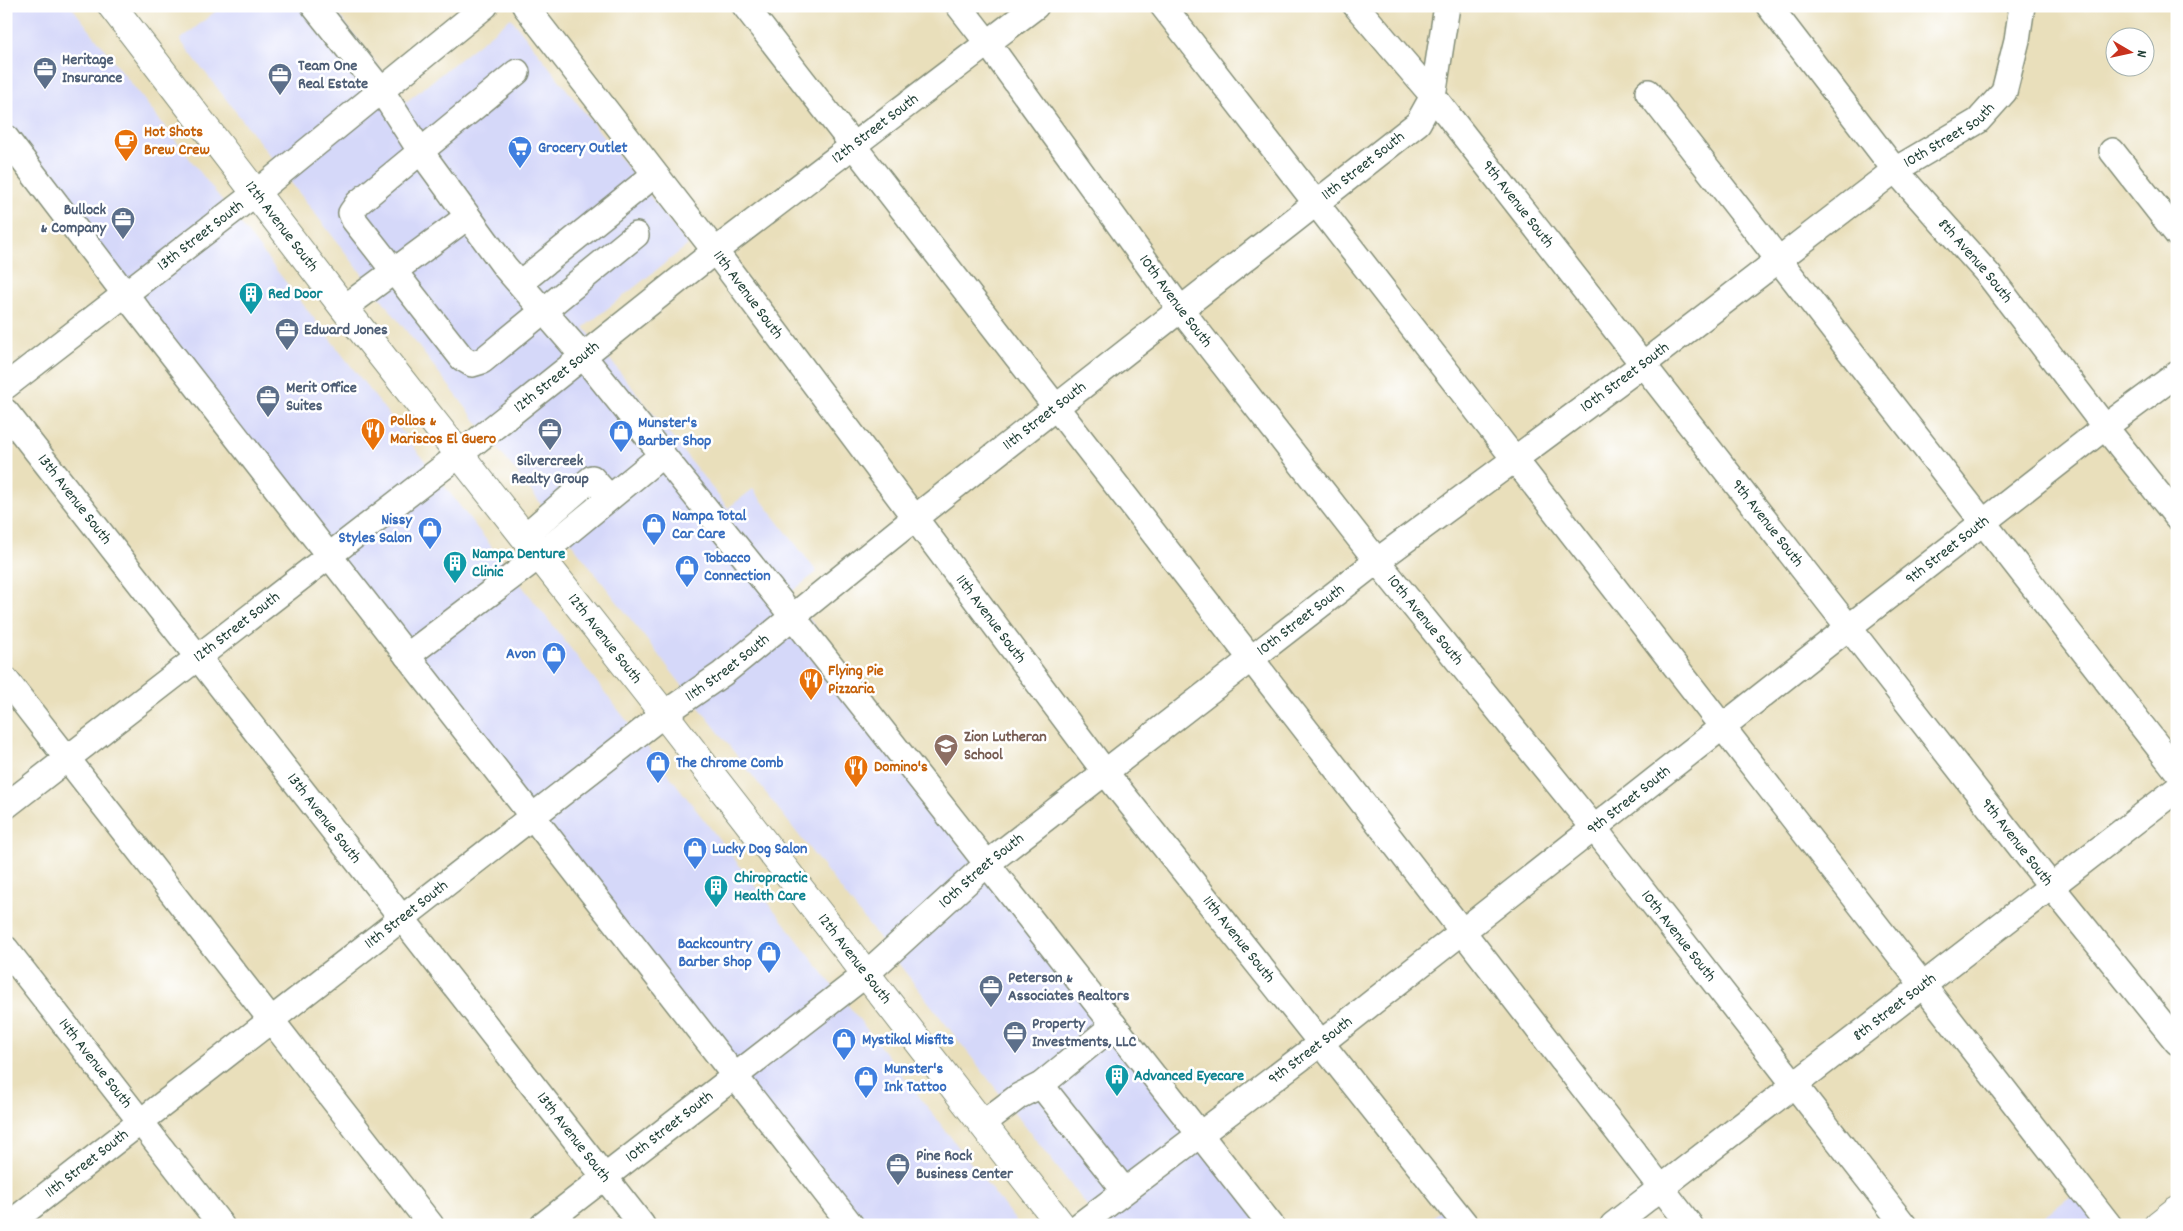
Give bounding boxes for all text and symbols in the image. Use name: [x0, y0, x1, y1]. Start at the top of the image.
north arrow: [2106, 28, 2156, 78]
place label: Heritage Insurance: [62, 49, 122, 90]
text: N: [2130, 49, 2151, 59]
place label: Team One Real Estate: [298, 55, 368, 96]
office icon: Heritage Insurance: [32, 56, 58, 90]
office icon: Team One Real Estate: [267, 62, 293, 96]
street label: 12th Street South: [827, 88, 924, 169]
street label: 10th Street South: [1899, 98, 2001, 174]
place label: Hot Shots Brew Crew: [144, 121, 210, 162]
street label: 11th Street South: [1316, 126, 1410, 206]
cafe icon: Hot Shots Brew Crew: [113, 128, 139, 162]
supermarket icon: Grocery Outlet: [507, 135, 533, 169]
place label: Grocery Outlet: [538, 137, 628, 160]
street label: 9th Avenue South: [1476, 155, 1559, 253]
street label: 12th Avenue South: [239, 176, 324, 277]
street label: 13th Street South: [152, 195, 249, 277]
place label: Bullock & Company: [41, 199, 108, 240]
office icon: Bullock & Company: [110, 206, 136, 240]
street label: 8th Avenue South: [1932, 213, 2018, 308]
street label: 11th Avenue South: [707, 246, 789, 344]
street label: 10th Avenue South: [1133, 250, 1218, 353]
building icon: Red Door: [238, 281, 264, 315]
place label: Red Door: [268, 283, 323, 306]
office icon: Edward Jones: [274, 317, 300, 351]
place label: Edward Jones: [304, 319, 388, 342]
street label: 12th Street South: [509, 336, 605, 419]
street label: 10th Street South: [1576, 336, 1674, 418]
street label: 11th Street South: [998, 376, 1091, 456]
place label: Merit Office Suites: [286, 377, 357, 418]
office icon: Merit Office Suites: [255, 384, 281, 418]
place label: Pollos & Mariscos El Guero: [390, 410, 496, 451]
place label: Munster's Barber Shop: [638, 412, 711, 453]
restaurant icon: Pollos & Mariscos El Guero: [360, 417, 386, 451]
office icon: Silvercreek Realty Group: [537, 417, 563, 451]
shop icon: Munster's Barber Shop: [608, 419, 634, 453]
street label: 13th Avenue South: [32, 449, 117, 550]
place label: Silvercreek Realty Group: [511, 450, 589, 491]
street label: 9th Avenue South: [1726, 474, 1809, 572]
place label: Nampa Total Car Care: [672, 505, 746, 546]
place label: Nissy Styles Salon: [338, 509, 414, 550]
street label: 9th Street South: [1900, 510, 1994, 590]
shop icon: Nampa Total Car Care: [641, 512, 667, 546]
shop icon: Nissy Styles Salon: [417, 516, 443, 550]
place label: Nampa Denture Clinic: [472, 543, 565, 584]
place label: Tobacco Connection: [704, 547, 771, 588]
building icon: Nampa Denture Clinic: [442, 550, 468, 584]
shop icon: Tobacco Connection: [674, 554, 700, 588]
street label: 11th Avenue South: [950, 570, 1032, 668]
street label: 10th Avenue South: [1381, 570, 1469, 670]
street label: 10th Street South: [1252, 579, 1350, 662]
street label: 12th Street South: [189, 586, 285, 668]
street label: 12th Avenue South: [562, 589, 648, 689]
street label: 11th Street South: [681, 628, 775, 708]
shop icon: Avon: [541, 641, 567, 675]
place label: Avon: [506, 643, 536, 666]
place label: Flying Pie Pizzaria: [828, 660, 884, 701]
restaurant icon: Flying Pie Pizzaria: [798, 667, 824, 701]
place label: Zion Lutheran School: [964, 726, 1047, 767]
school or university icon: Zion Lutheran School: [933, 733, 959, 767]
shop icon: The Chrome Comb: [645, 750, 671, 784]
place label: The Chrome Comb: [676, 752, 783, 775]
restaurant icon: Domino's: [843, 754, 869, 788]
place label: Domino's: [874, 756, 928, 779]
street label: 9th Street South: [1582, 760, 1676, 841]
street label: 13th Avenue South: [281, 768, 367, 869]
street label: 9th Avenue South: [1975, 793, 2059, 891]
street label: 10th Street South: [934, 828, 1029, 914]
shop icon: Lucky Dog Salon: [682, 836, 708, 870]
place label: Lucky Dog Salon: [712, 838, 808, 861]
place label: Chiropractic Health Care: [734, 867, 808, 908]
building icon: Chiropractic Health Care: [703, 874, 729, 908]
street label: 11th Street South: [360, 875, 453, 955]
street label: 10th Avenue South: [1635, 885, 1722, 987]
street label: 11th Avenue South: [1197, 891, 1280, 988]
street label: 12th Avenue South: [812, 909, 897, 1009]
place label: Backcountry Barber Shop: [678, 933, 754, 974]
shop icon: Backcountry Barber Shop: [756, 940, 782, 974]
place label: Peterson & Associates Realtors: [1008, 967, 1130, 1008]
street label: 8th Street South: [1848, 968, 1941, 1047]
office icon: Peterson & Associates Realtors: [978, 974, 1004, 1008]
street label: 9th Street South: [1263, 1011, 1358, 1090]
street label: 14th Avenue South: [53, 1013, 138, 1113]
place label: Property Investments, LLC: [1032, 1013, 1137, 1054]
office icon: Property Investments, LLC: [1002, 1020, 1028, 1054]
shop icon: Mystikal Misfits: [831, 1027, 857, 1061]
place label: Mystikal Misfits: [862, 1029, 954, 1052]
place label: Munster's Ink Tattoo: [884, 1058, 947, 1099]
building icon: Advanced Eyecare: [1104, 1063, 1130, 1097]
shop icon: Munster's Ink Tattoo: [853, 1065, 879, 1099]
place label: Advanced Eyecare: [1134, 1065, 1244, 1088]
street label: 10th Street South: [620, 1085, 718, 1168]
street label: 13th Avenue South: [531, 1087, 616, 1188]
street label: 11th Street South: [40, 1123, 134, 1204]
place label: Pine Rock Business Center: [916, 1145, 1014, 1186]
office icon: Pine Rock Business Center: [885, 1152, 911, 1186]

